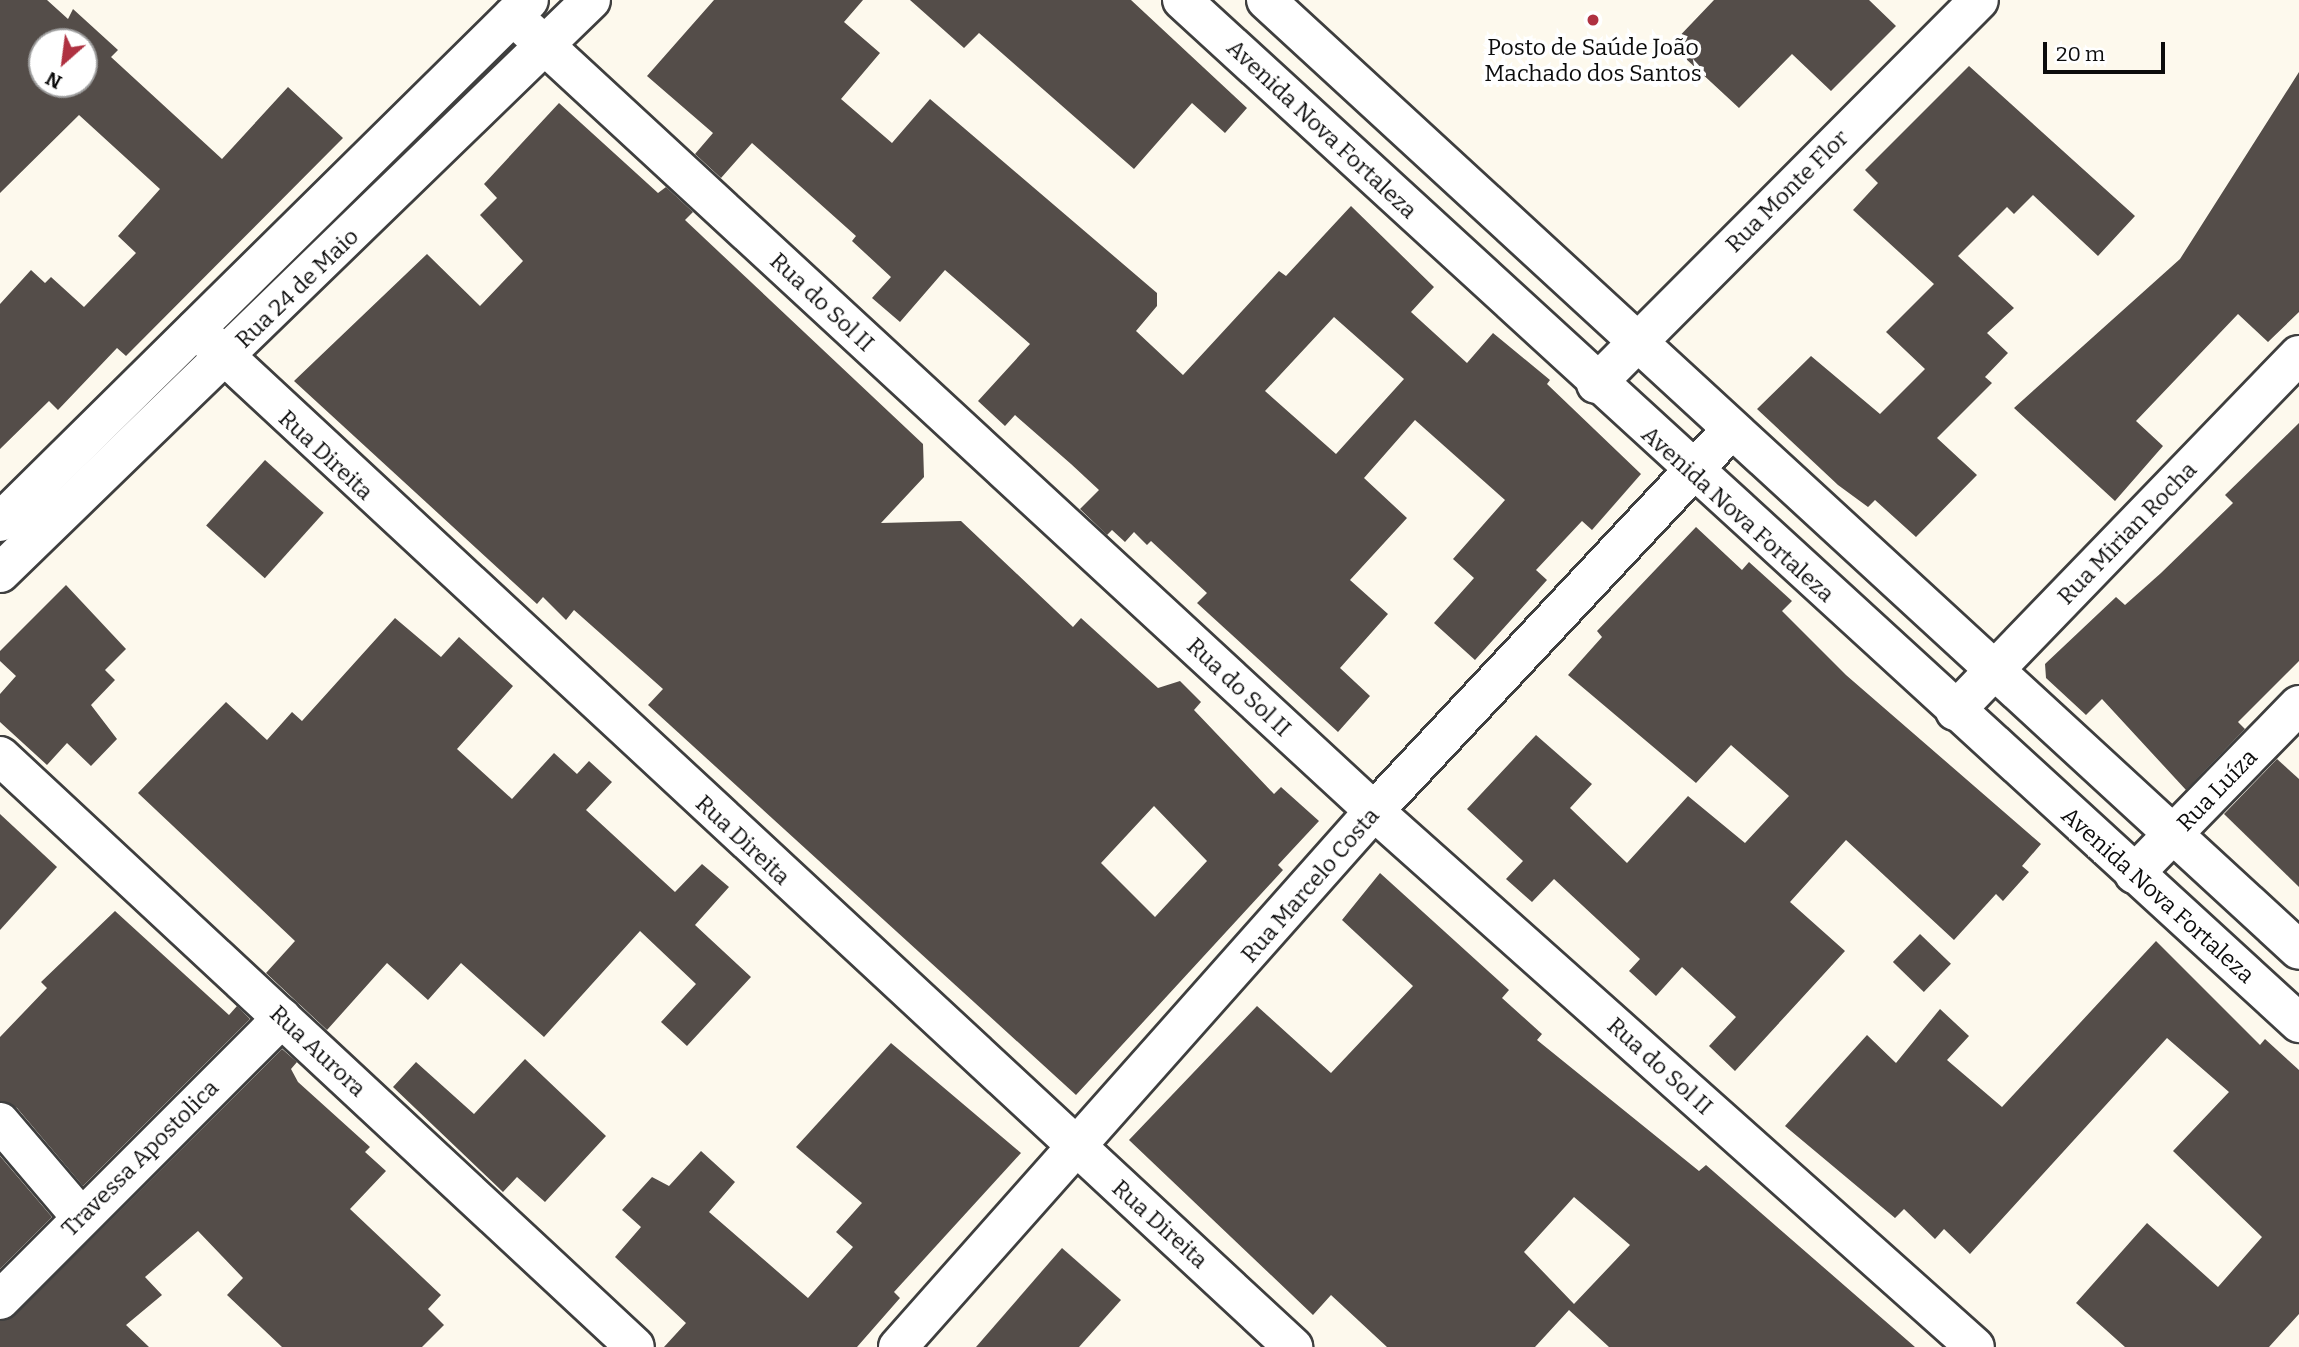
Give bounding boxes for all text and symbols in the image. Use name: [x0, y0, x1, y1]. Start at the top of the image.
marker: Posto de Saúde João Machado dos Santos: [1583, 10, 1603, 30]
north arrow: [28, 28, 98, 98]
scale bar: [2047, 28, 2170, 72]
place label: Posto de Saúde João Machado dos Santos: [1484, 33, 1702, 87]
street label: Avenida Nova Fortaleza: [1221, 34, 1423, 224]
text: 20 m: [2056, 41, 2105, 67]
text: N: [42, 67, 66, 94]
street label: Rua Monte Flor: [1720, 124, 1854, 258]
street label: Rua 24 de Maio: [230, 222, 364, 354]
street label: Rua do Sol II: [764, 247, 880, 357]
street label: Rua Direita: [273, 404, 379, 506]
street label: Avenida Nova Fortaleza: [1636, 420, 1840, 608]
street label: Rua Mirian Rocha: [2052, 456, 2202, 610]
street label: Rua do Sol II: [1181, 632, 1297, 742]
street label: Rua Luíza: [2171, 743, 2263, 837]
street label: Rua Direita: [690, 789, 796, 891]
street label: Avenida Nova Fortaleza: [2056, 801, 2260, 989]
street label: Rua Marcelo Costa: [1235, 802, 1385, 968]
street label: Rua Aurora: [264, 1000, 372, 1102]
street label: Rua do Sol II: [1602, 1012, 1718, 1120]
street label: Travessa Apostolica: [56, 1074, 224, 1242]
street label: Rua Direita: [1107, 1174, 1213, 1274]

